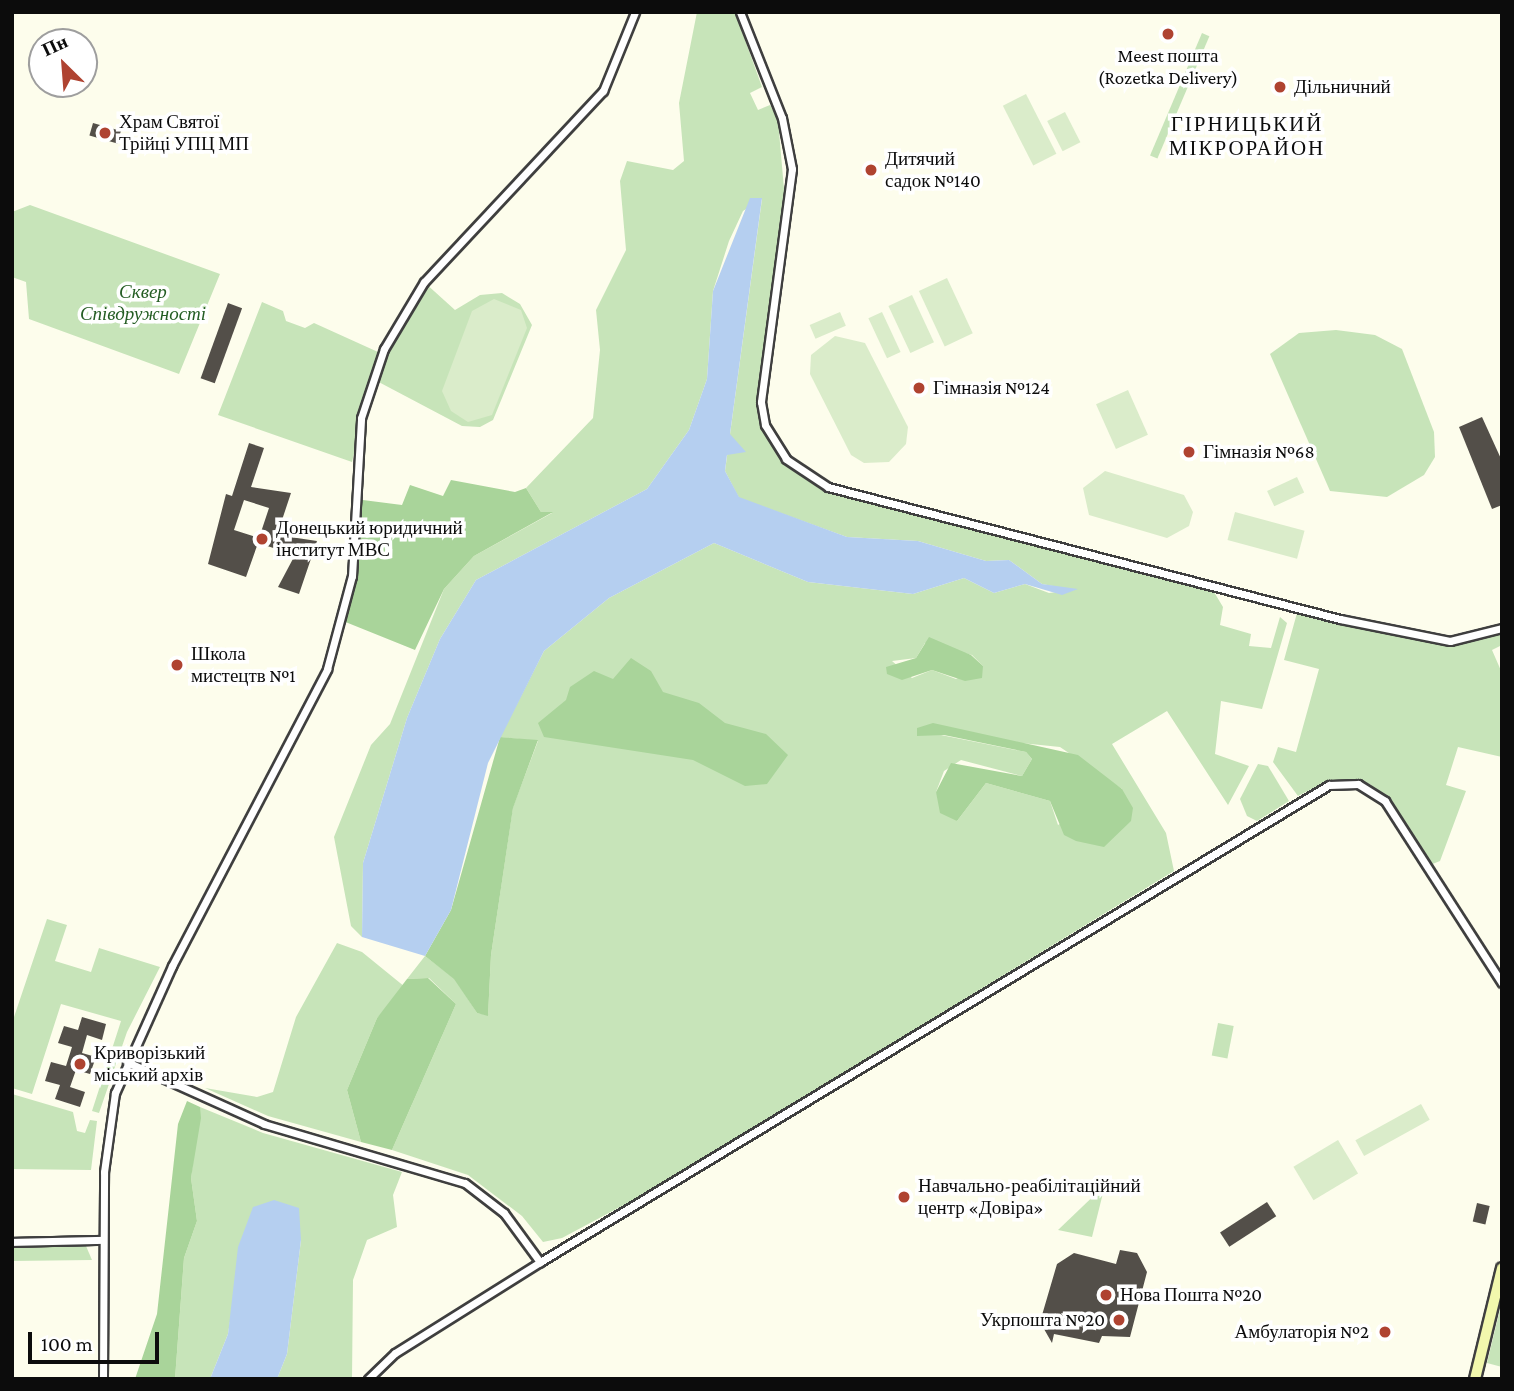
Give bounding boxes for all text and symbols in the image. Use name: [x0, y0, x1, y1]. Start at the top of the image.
marker: Meest пошта (Rozetka Delivery): [1160, 26, 1176, 42]
north arrow: [28, 28, 98, 98]
text: Пн: [39, 30, 71, 60]
place label: Meest пошта (Rozetka Delivery): [1098, 45, 1238, 89]
place label: Дільничний: [1294, 76, 1391, 98]
marker: Дільничний: [1272, 79, 1288, 95]
place label: Храм Святої Трійці УПЦ МП: [119, 111, 249, 155]
district label: ГІРНИЦЬКИЙ МІКРОРАЙОН: [1170, 111, 1324, 161]
marker: Храм Святої Трійці УПЦ МП: [97, 125, 113, 141]
place label: Дитячий садок №140: [885, 148, 981, 192]
marker: Дитячий садок №140: [863, 162, 879, 178]
park label: Сквер Співдружності: [80, 281, 206, 325]
place label: Гімназія №124: [933, 377, 1050, 399]
marker: Гімназія №124: [911, 380, 927, 396]
place label: Гімназія №68: [1203, 441, 1315, 463]
marker: Гімназія №68: [1181, 444, 1197, 460]
place label: Донецький юридичний інститут МВС: [276, 517, 463, 561]
marker: Донецький юридичний інститут МВС: [254, 531, 270, 547]
place label: Школа мистецтв №1: [191, 643, 296, 687]
marker: Школа мистецтв №1: [169, 657, 185, 673]
place label: Криворізький міський архів: [94, 1042, 205, 1086]
marker: Криворізький міський архів: [72, 1056, 88, 1072]
place label: Навчально-реабілітаційний центр «Довіра»: [918, 1175, 1141, 1219]
marker: Навчально-реабілітаційний центр «Довіра»: [896, 1189, 912, 1205]
place label: Нова Пошта №20: [1120, 1284, 1262, 1306]
marker: Нова Пошта №20: [1098, 1287, 1114, 1303]
place label: Укрпошта №20: [980, 1309, 1105, 1331]
marker: Укрпошта №20: [1111, 1312, 1127, 1328]
scale bar: [32, 1318, 163, 1362]
place label: Амбулаторія №2: [1235, 1321, 1369, 1343]
marker: Амбулаторія №2: [1375, 1322, 1395, 1342]
text: 100 m: [41, 1332, 93, 1356]

